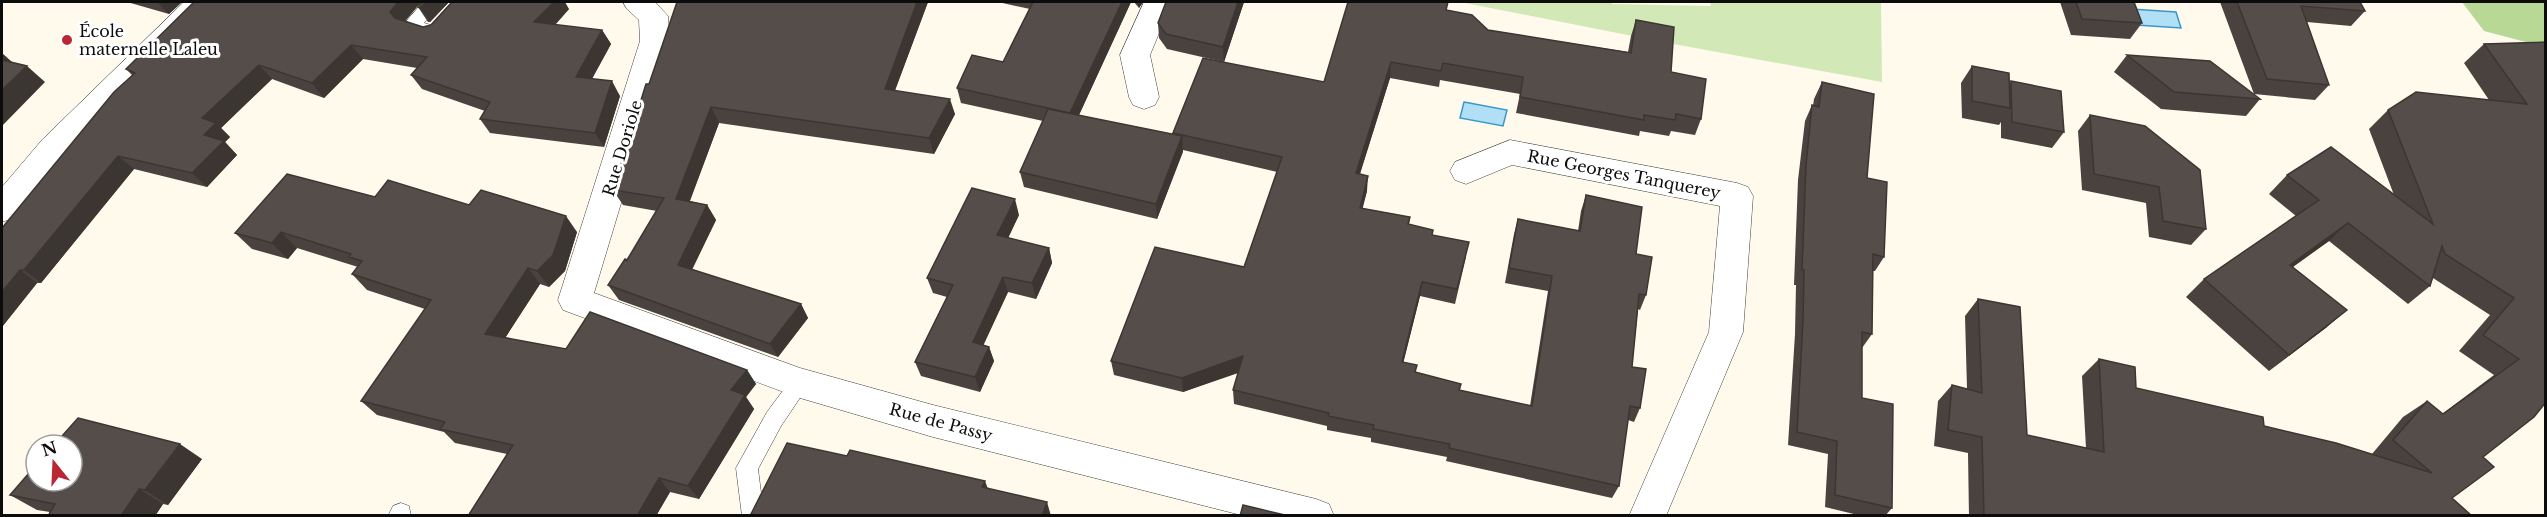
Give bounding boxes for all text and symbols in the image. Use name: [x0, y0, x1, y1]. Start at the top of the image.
place label: École maternelle Laleu: [79, 21, 218, 59]
marker: École maternelle Laleu: [60, 33, 74, 47]
street label: Rue Doriole: [598, 97, 646, 199]
street label: Rue Georges Tanquerey: [1526, 145, 1723, 203]
street label: Rue de Passy: [887, 399, 995, 446]
north arrow: [24, 433, 84, 493]
text: N: [39, 437, 60, 461]

